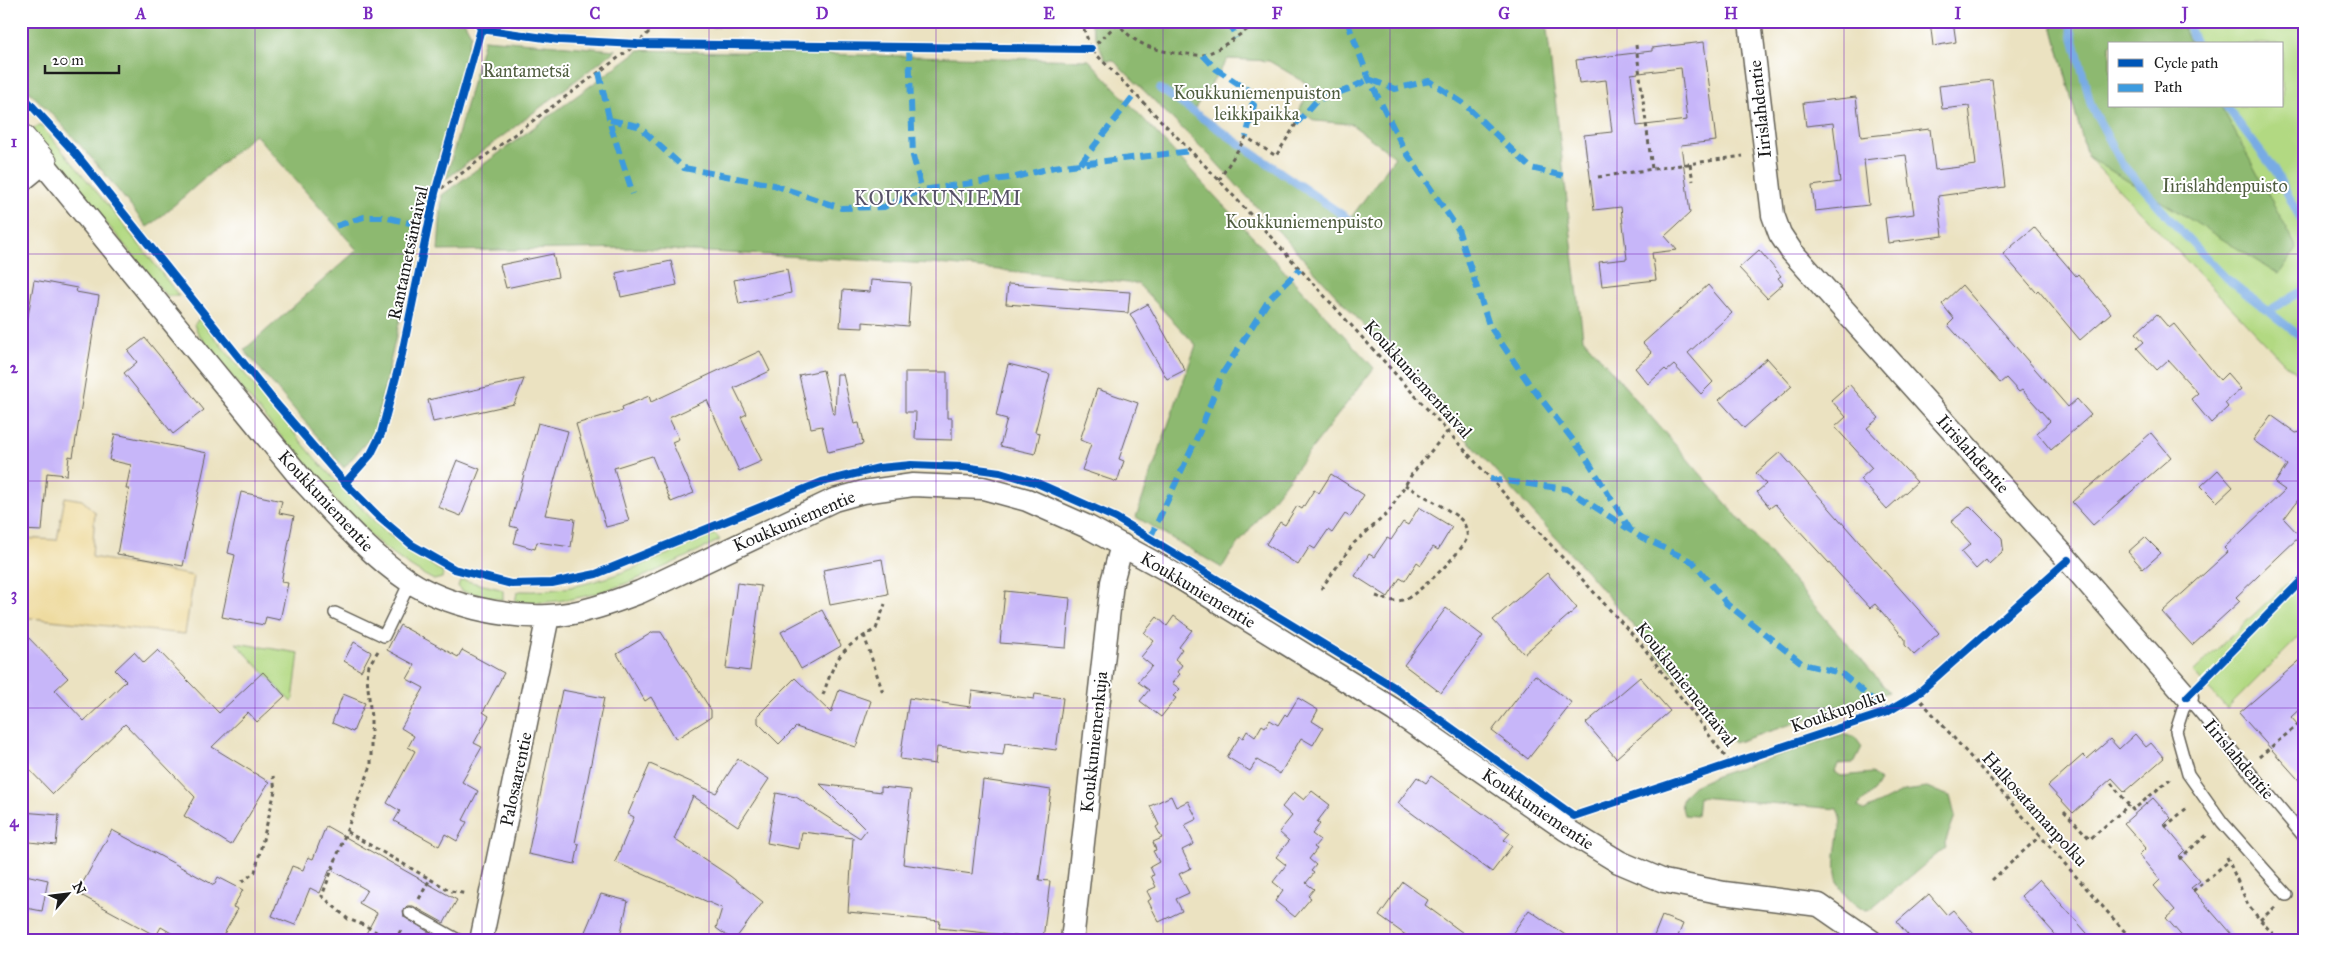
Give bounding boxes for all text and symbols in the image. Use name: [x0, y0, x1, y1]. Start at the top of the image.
text: A: [135, 4, 147, 23]
text: B: [363, 4, 373, 23]
text: C: [590, 4, 601, 23]
text: D: [816, 4, 829, 23]
text: E: [1043, 4, 1055, 23]
text: F: [1272, 4, 1283, 23]
text: G: [1498, 4, 1510, 23]
text: H: [1724, 4, 1738, 23]
text: I: [1955, 4, 1962, 23]
text: J: [2180, 4, 2189, 24]
scale bar: [45, 42, 119, 74]
legend: [2108, 42, 2284, 108]
text: 20 m: [52, 51, 84, 69]
text: Cycle path: [2154, 54, 2219, 72]
street label: Iirislahdentie: [1744, 59, 1776, 159]
park label: Rantametsä: [482, 60, 570, 82]
text: Path: [2154, 78, 2183, 96]
park label: Koukkuniemenpuiston leikkipaikka: [1173, 82, 1341, 125]
text: 1: [11, 132, 18, 151]
park label: Iirislahdenpuisto: [2162, 175, 2288, 197]
street label: Rantametsäntaival: [383, 184, 433, 322]
district label: KOUKKUNIEMI: [854, 186, 1022, 210]
park label: Koukkuniemenpuisto: [1225, 211, 1383, 233]
street label: Koukkuniementaival: [1359, 315, 1477, 443]
text: 2: [10, 358, 19, 377]
street label: Iirislahdentie: [1932, 410, 2014, 498]
street label: Koukkuniementie: [273, 446, 379, 556]
street label: Koukkuniementie: [730, 485, 858, 557]
street label: Koukkuniementie: [1136, 547, 1260, 633]
text: 3: [11, 585, 17, 605]
street label: Koukkuniementaival: [1631, 617, 1741, 751]
street label: Koukkuniemenkuja: [1076, 670, 1112, 814]
street label: Koukkupolku: [1788, 684, 1889, 737]
street label: Iirislahdentie: [2199, 714, 2279, 804]
street label: Palosaarentie: [495, 730, 537, 828]
street label: Halkosatamanpolku: [1978, 747, 2093, 871]
street label: Koukkuniementie: [1478, 763, 1598, 855]
text: 4: [10, 812, 20, 832]
north arrow: [42, 870, 92, 920]
text: N: [69, 879, 89, 897]

